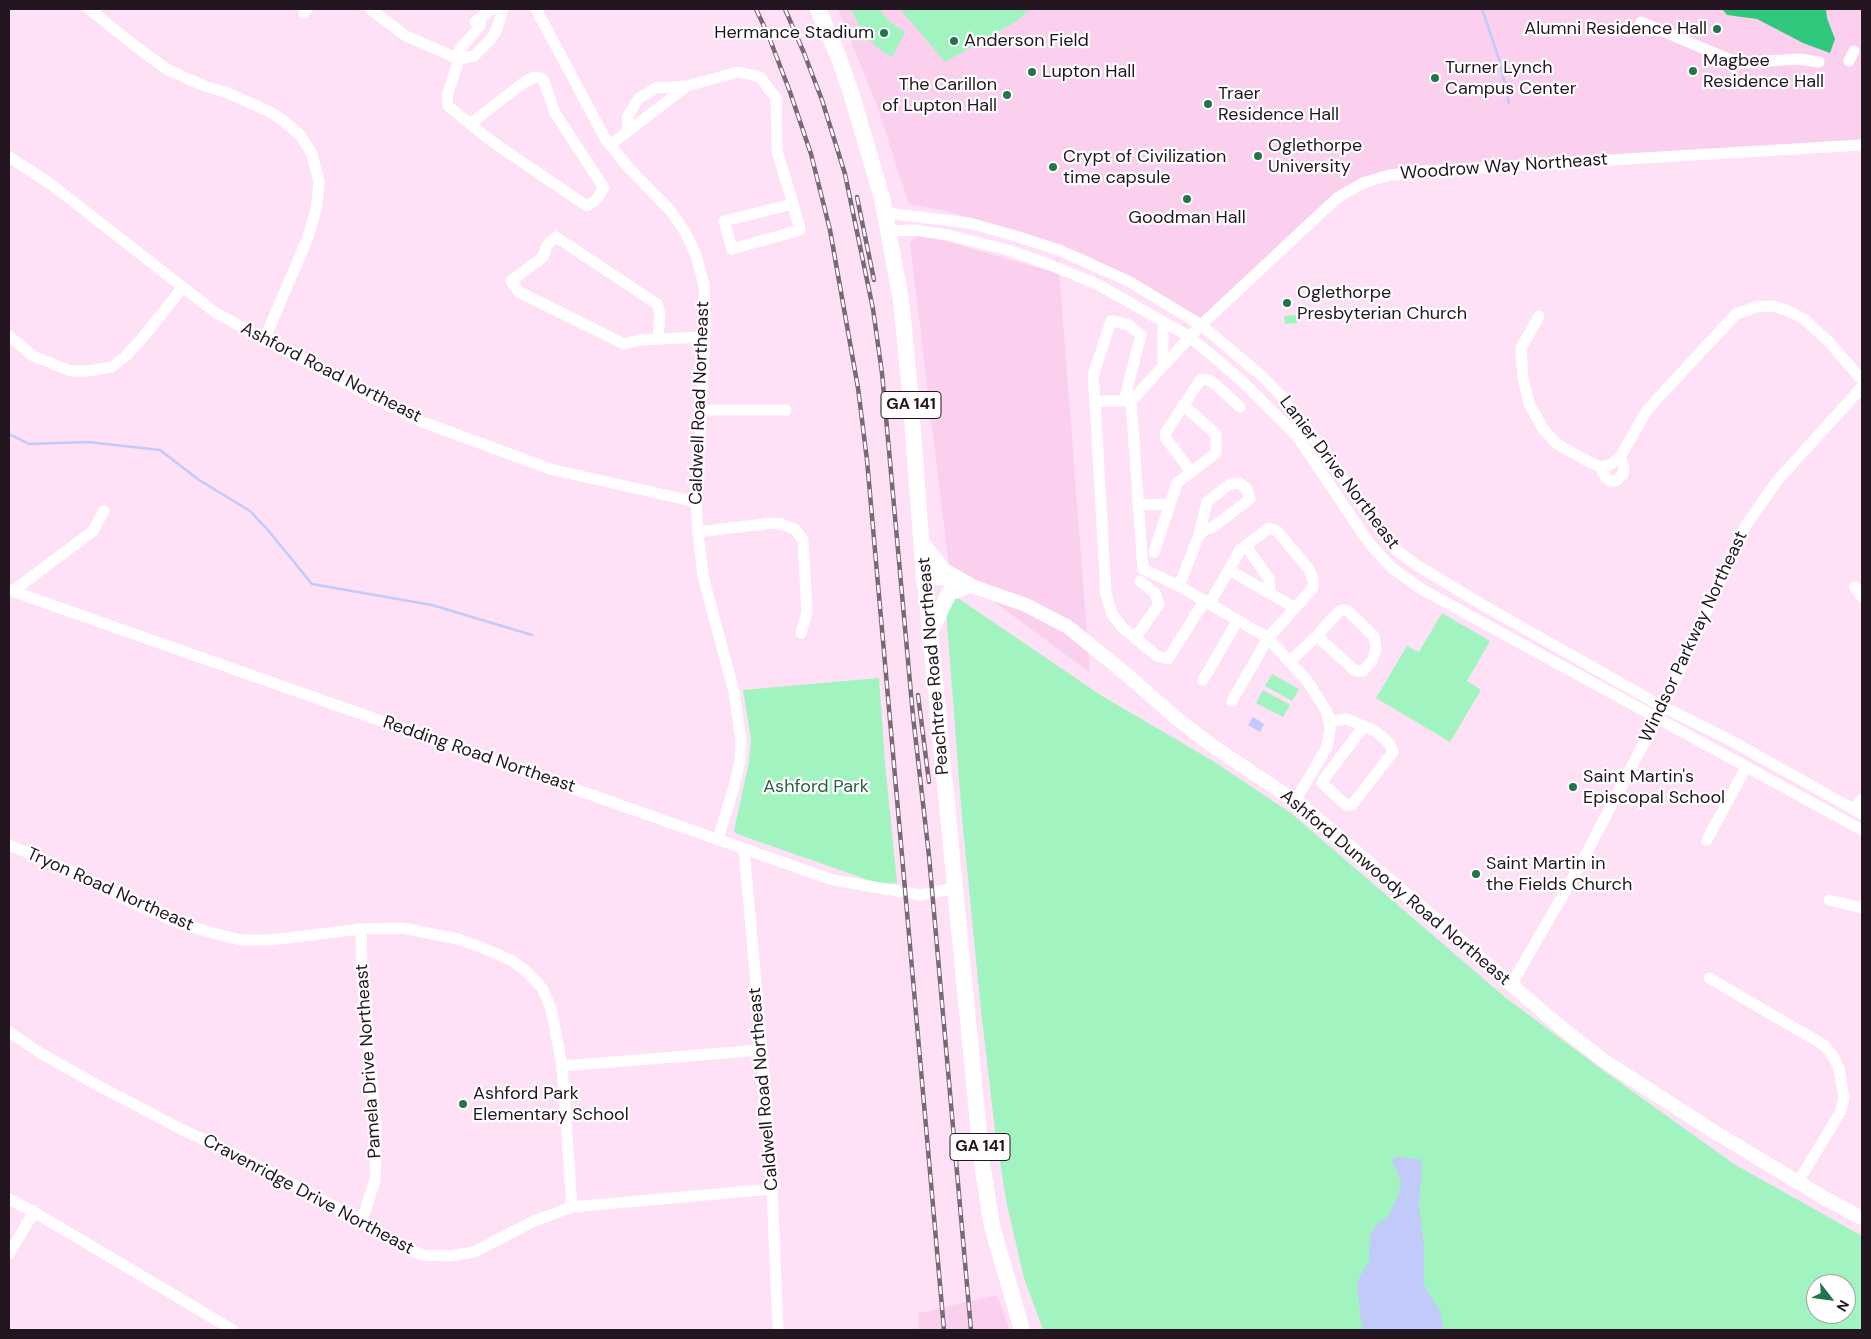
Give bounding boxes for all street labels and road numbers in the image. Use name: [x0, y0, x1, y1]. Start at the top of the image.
street label: Woodrow Way Northeast: [1399, 149, 1609, 185]
street label: Caldwell Road Northeast: [686, 301, 714, 505]
street label: Ashford Road Northeast: [237, 318, 425, 428]
road number: GA 141: [881, 392, 941, 418]
street label: Lanier Drive Northeast: [1274, 392, 1404, 554]
street label: Windsor Parkway Northeast: [1635, 528, 1753, 746]
street label: Peachtree Road Northeast: [914, 556, 954, 776]
street label: Redding Road Northeast: [380, 712, 578, 798]
street label: Ashford Dunwoody Road Northeast: [1276, 785, 1514, 991]
street label: Tryon Road Northeast: [23, 843, 197, 937]
street label: Pamela Drive Northeast: [351, 963, 387, 1159]
street label: Caldwell Road Northeast: [744, 986, 784, 1192]
street label: Cravenridge Drive Northeast: [199, 1130, 417, 1260]
road number: GA 141: [950, 1134, 1010, 1160]

